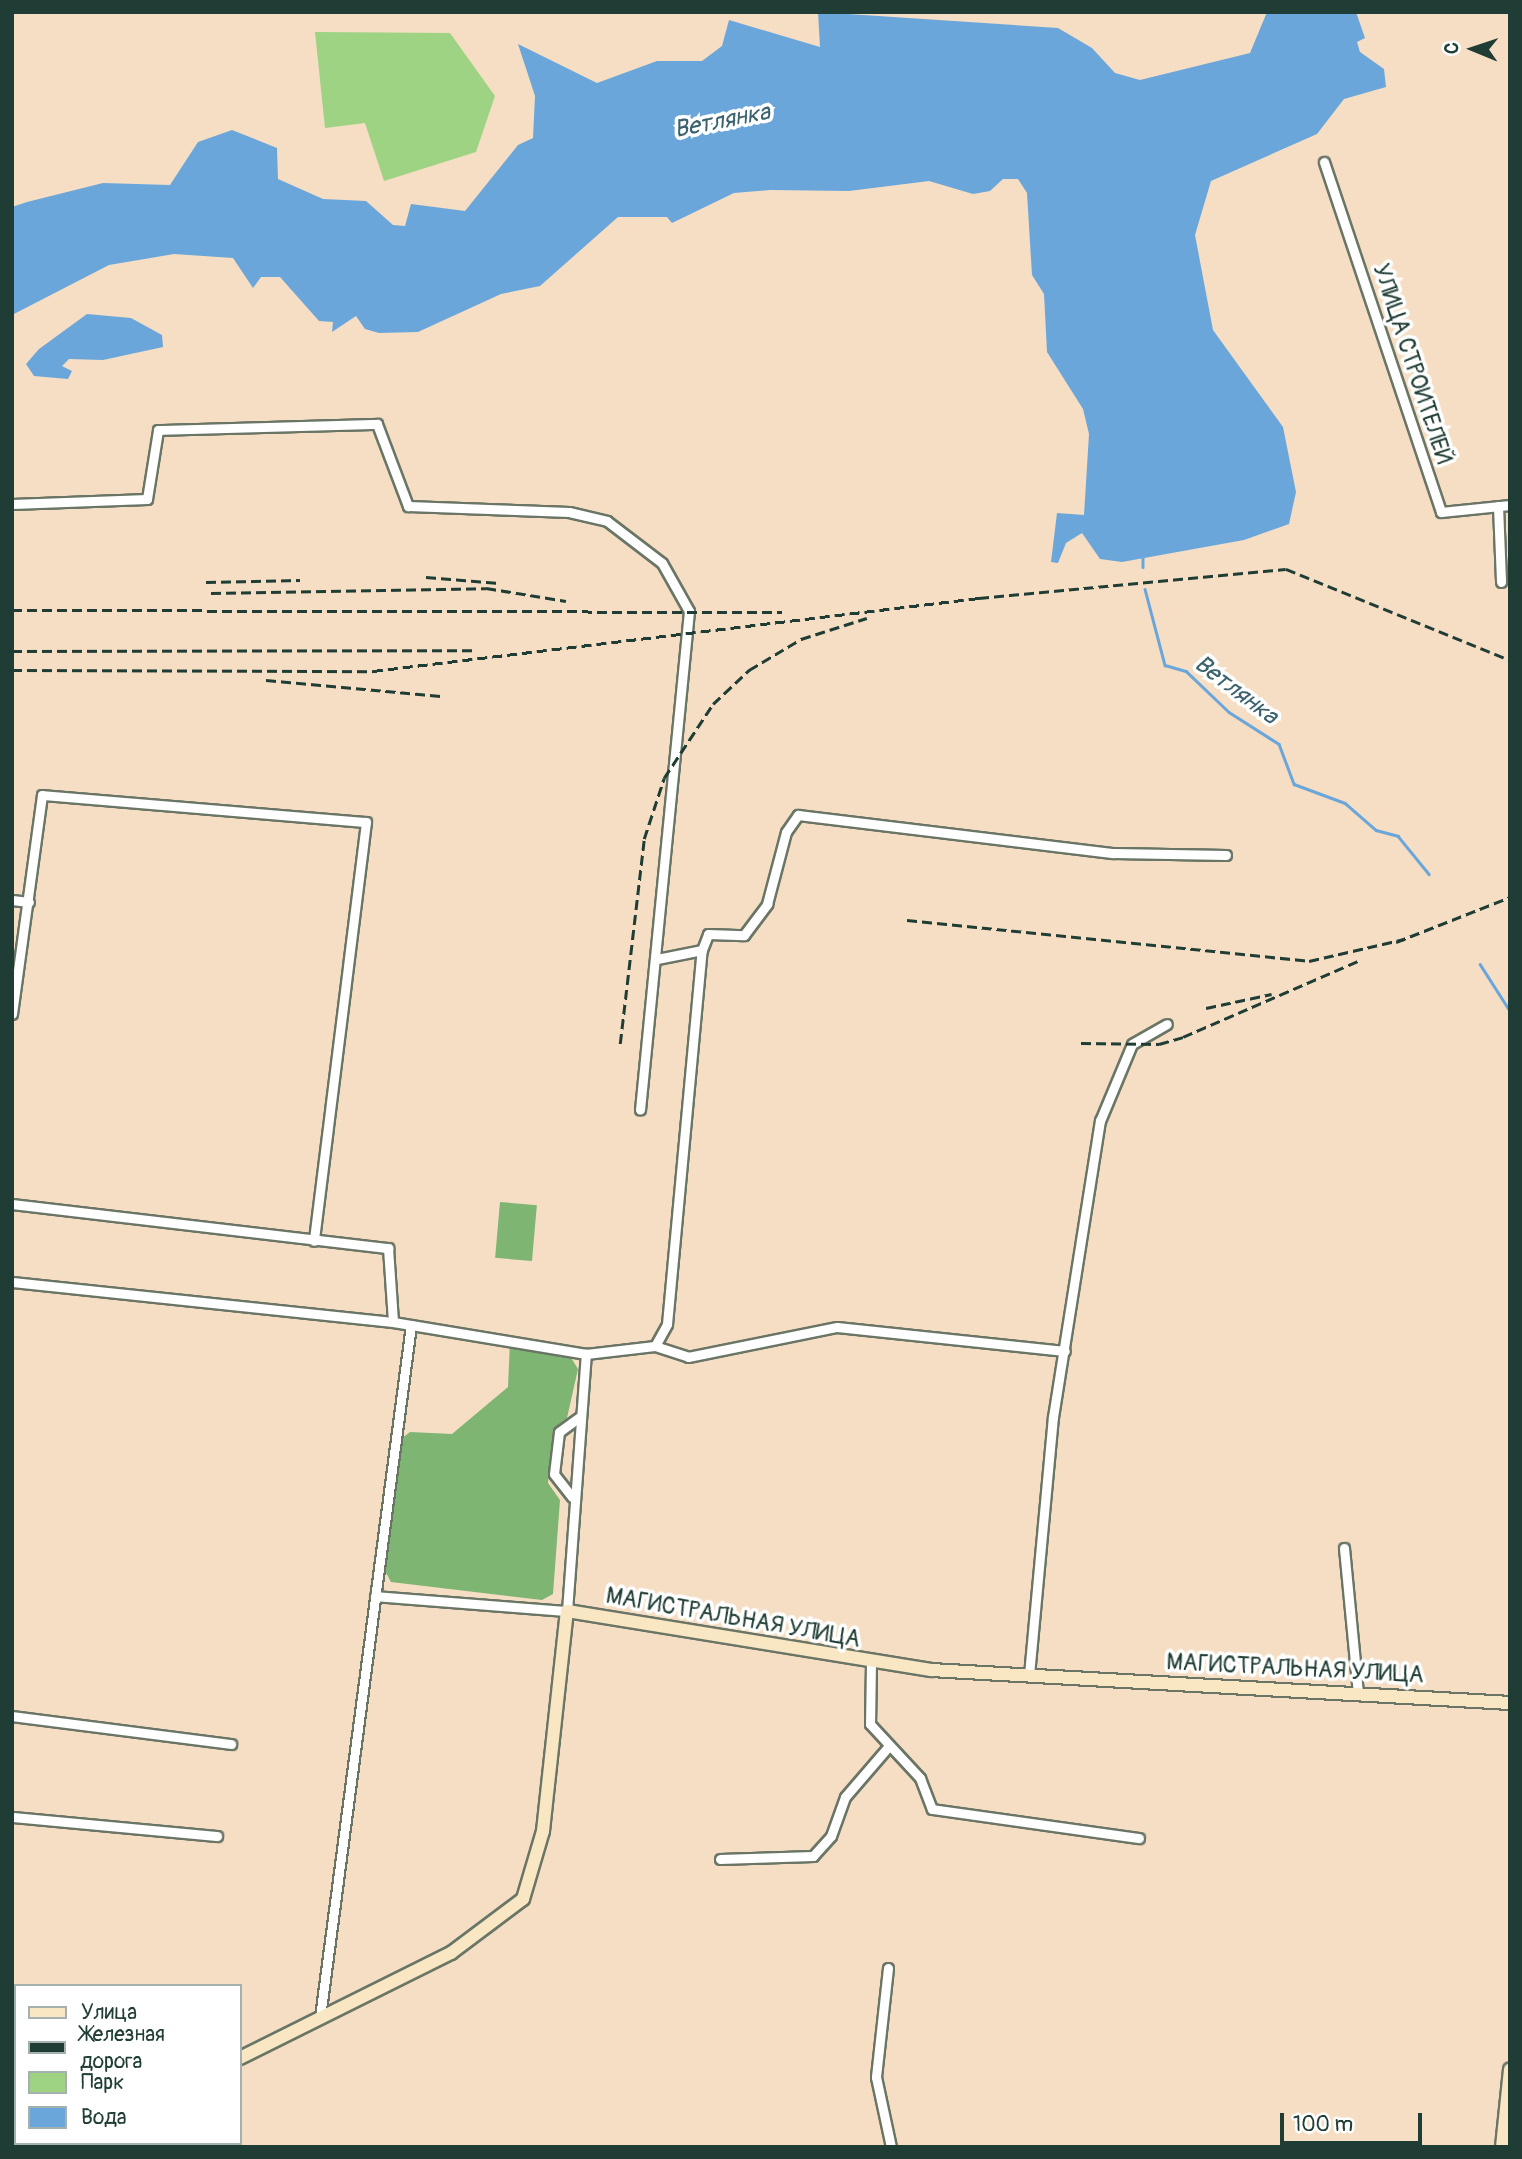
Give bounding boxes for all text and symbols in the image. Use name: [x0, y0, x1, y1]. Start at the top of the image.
north arrow: [1438, 14, 1508, 84]
text: С: [1440, 42, 1464, 55]
water label: Ветлянка: [672, 98, 772, 144]
street label: УЛИЦА СТРОИТЕЛЕЙ: [1367, 260, 1457, 468]
water label: Ветлянка: [1189, 649, 1283, 731]
street label: МАГИСТРАЛЬНАЯ УЛИЦА: [604, 1582, 862, 1654]
street label: МАГИСТРАЛЬНАЯ УЛИЦА: [1166, 1648, 1424, 1690]
legend: [14, 1984, 242, 2145]
text: Улица: [81, 1999, 137, 2026]
text: Железная дорога: [80, 2021, 165, 2075]
text: Парк: [81, 2069, 124, 2096]
scale bar: [1284, 2100, 1426, 2144]
text: Вода: [81, 2104, 127, 2131]
text: 100 m: [1293, 2111, 1353, 2138]

